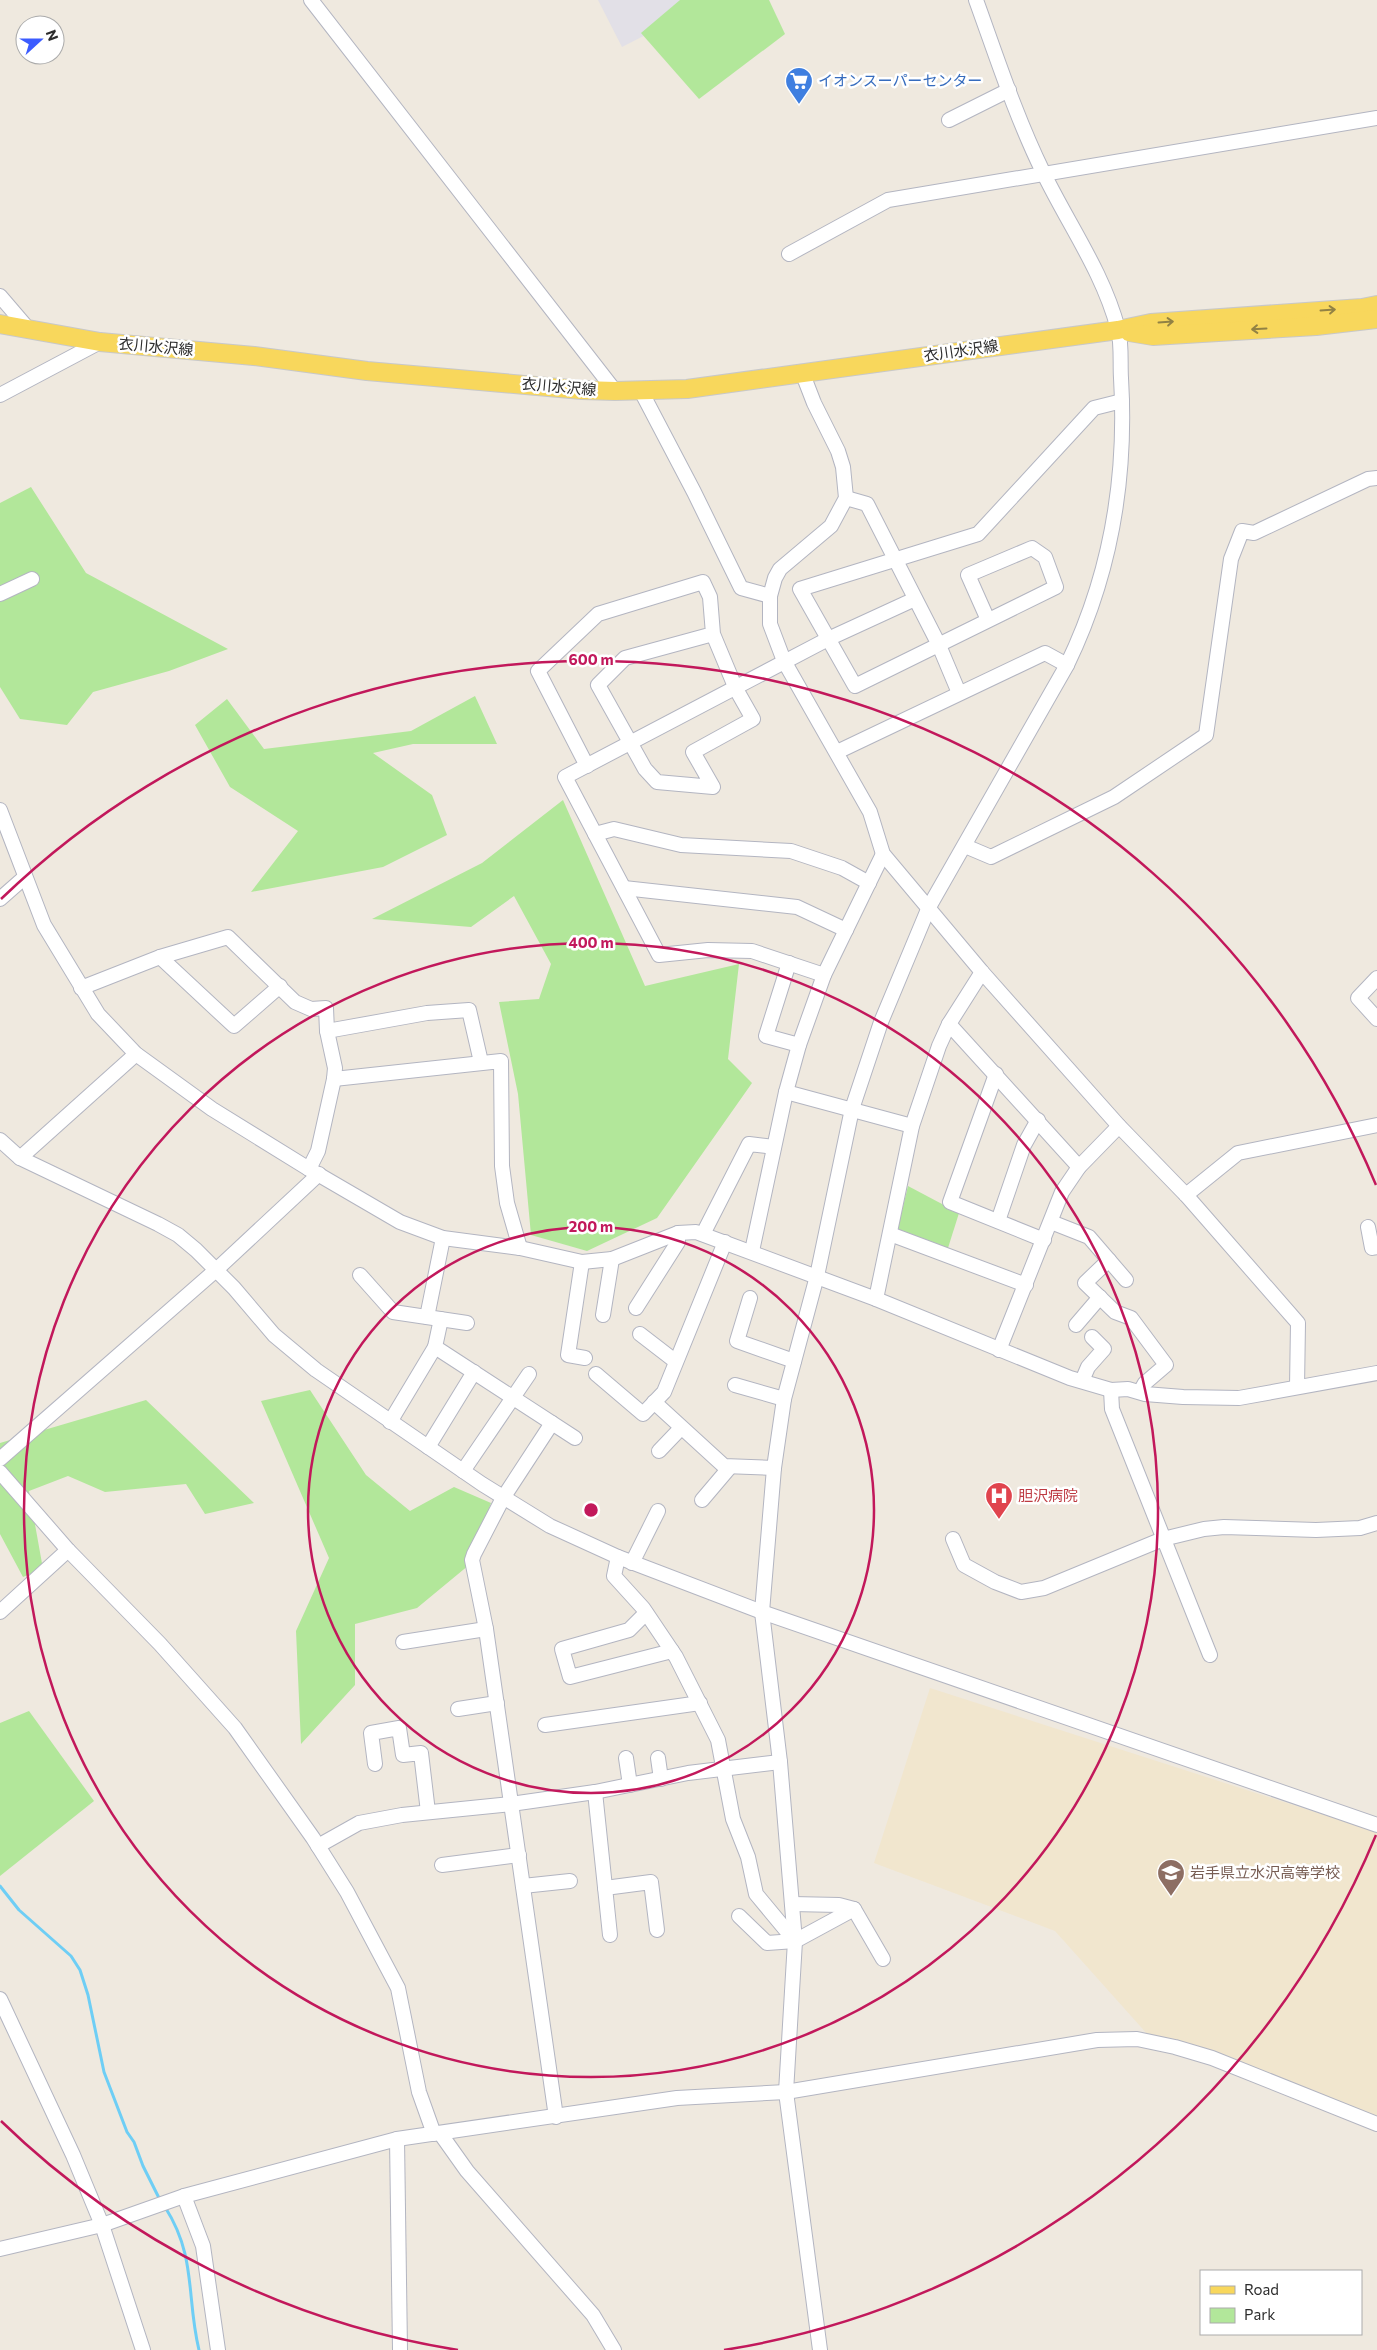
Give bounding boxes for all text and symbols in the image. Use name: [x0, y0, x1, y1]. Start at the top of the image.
north arrow: [15, 15, 65, 65]
text: N: [43, 27, 62, 43]
supermarket icon: イオンスーパーセンター: [784, 66, 814, 105]
place label: イオンスーパーセンター: [818, 71, 983, 89]
one-way arrow: [1320, 306, 1336, 315]
one-way arrow: [1158, 317, 1174, 326]
one-way arrow: [1251, 325, 1267, 334]
street label: 衣川水沢線: [118, 334, 194, 358]
street label: 衣川水沢線: [922, 336, 999, 364]
street label: 衣川水沢線: [521, 374, 597, 398]
text: 600 m: [568, 650, 614, 668]
text: 400 m: [568, 933, 614, 951]
text: 200 m: [569, 1217, 613, 1235]
hospital icon: 胆沢病院: [984, 1481, 1014, 1520]
place label: 胆沢病院: [1018, 1486, 1078, 1504]
centre of rings: [582, 1501, 600, 1519]
school or university icon: 岩手県立水沢高等学校: [1156, 1858, 1186, 1897]
place label: 岩手県立水沢高等学校: [1190, 1863, 1340, 1881]
legend: [1200, 2270, 1362, 2335]
text: Road: [1244, 2280, 1279, 2298]
text: Park: [1244, 2305, 1275, 2323]

